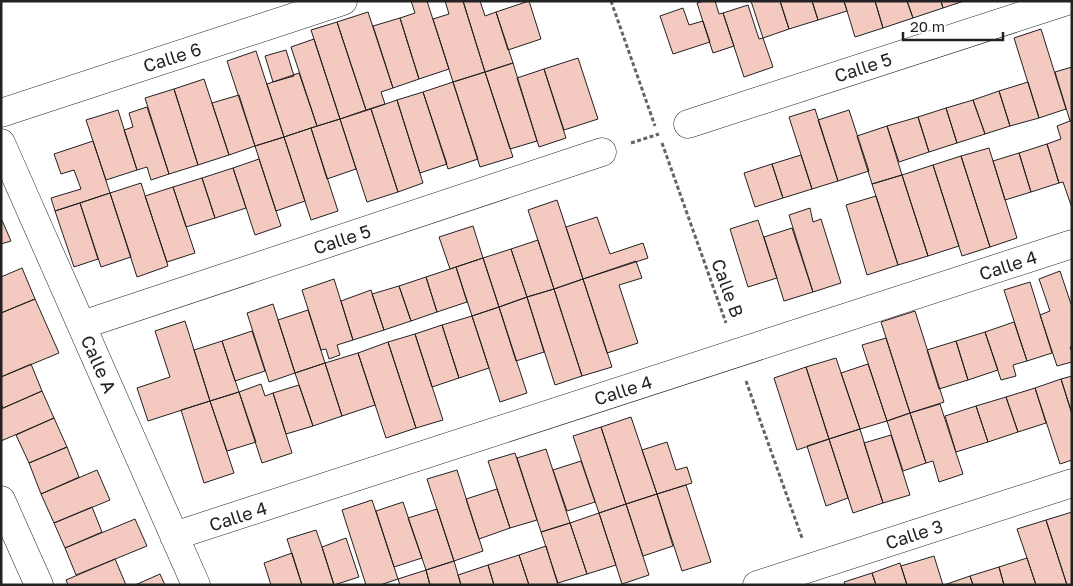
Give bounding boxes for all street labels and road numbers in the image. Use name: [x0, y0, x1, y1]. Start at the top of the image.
street label: Calle 6: [140, 37, 204, 77]
street label: Calle 5: [831, 47, 895, 87]
street label: Calle 5: [310, 219, 374, 259]
street label: Calle 4: [976, 245, 1040, 285]
street label: Calle B: [707, 256, 749, 320]
street label: Calle A: [77, 332, 121, 396]
street label: Calle 4: [591, 370, 655, 410]
street label: Calle 4: [206, 496, 270, 536]
street label: Calle 3: [882, 514, 946, 554]

